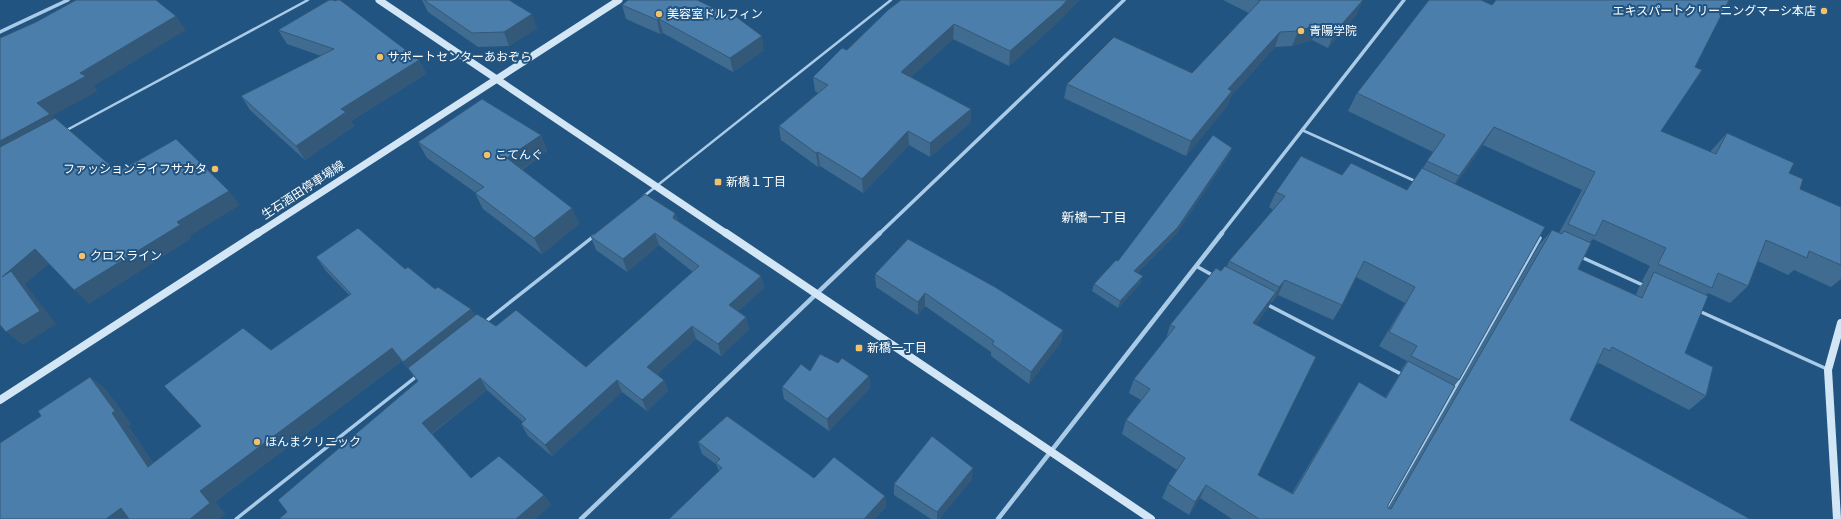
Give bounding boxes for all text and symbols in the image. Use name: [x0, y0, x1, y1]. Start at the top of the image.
place label: エキスパートクリーニングマーシ本店: [1613, 3, 1816, 18]
place label: 美容室ドルフィン: [667, 6, 763, 21]
marker: エキスパートクリーニングマーシ本店: [1819, 6, 1829, 16]
marker: 美容室ドルフィン: [654, 9, 664, 19]
place label: 青陽学院: [1309, 23, 1357, 38]
marker: 青陽学院: [1296, 26, 1306, 36]
place label: サポートセンターあおぞら: [388, 49, 532, 64]
marker: サポートセンターあおぞら: [375, 52, 385, 62]
place label: こてんぐ: [495, 147, 543, 162]
marker: こてんぐ: [482, 150, 492, 160]
street label: 生石酒田停車場線: [258, 157, 347, 222]
place label: ファッションライフサカタ: [63, 161, 207, 176]
marker: ファッションライフサカタ: [210, 164, 220, 174]
place label: 新橋１丁目: [726, 174, 786, 189]
marker: 新橋１丁目: [713, 177, 723, 187]
district label: 新橋一丁目: [1061, 209, 1127, 226]
place label: クロスライン: [90, 248, 162, 263]
marker: クロスライン: [77, 251, 87, 261]
place label: 新橋一丁目: [867, 340, 927, 355]
marker: 新橋一丁目: [854, 343, 864, 353]
place label: ほんまクリニック: [265, 434, 361, 449]
marker: ほんまクリニック: [252, 437, 262, 447]

